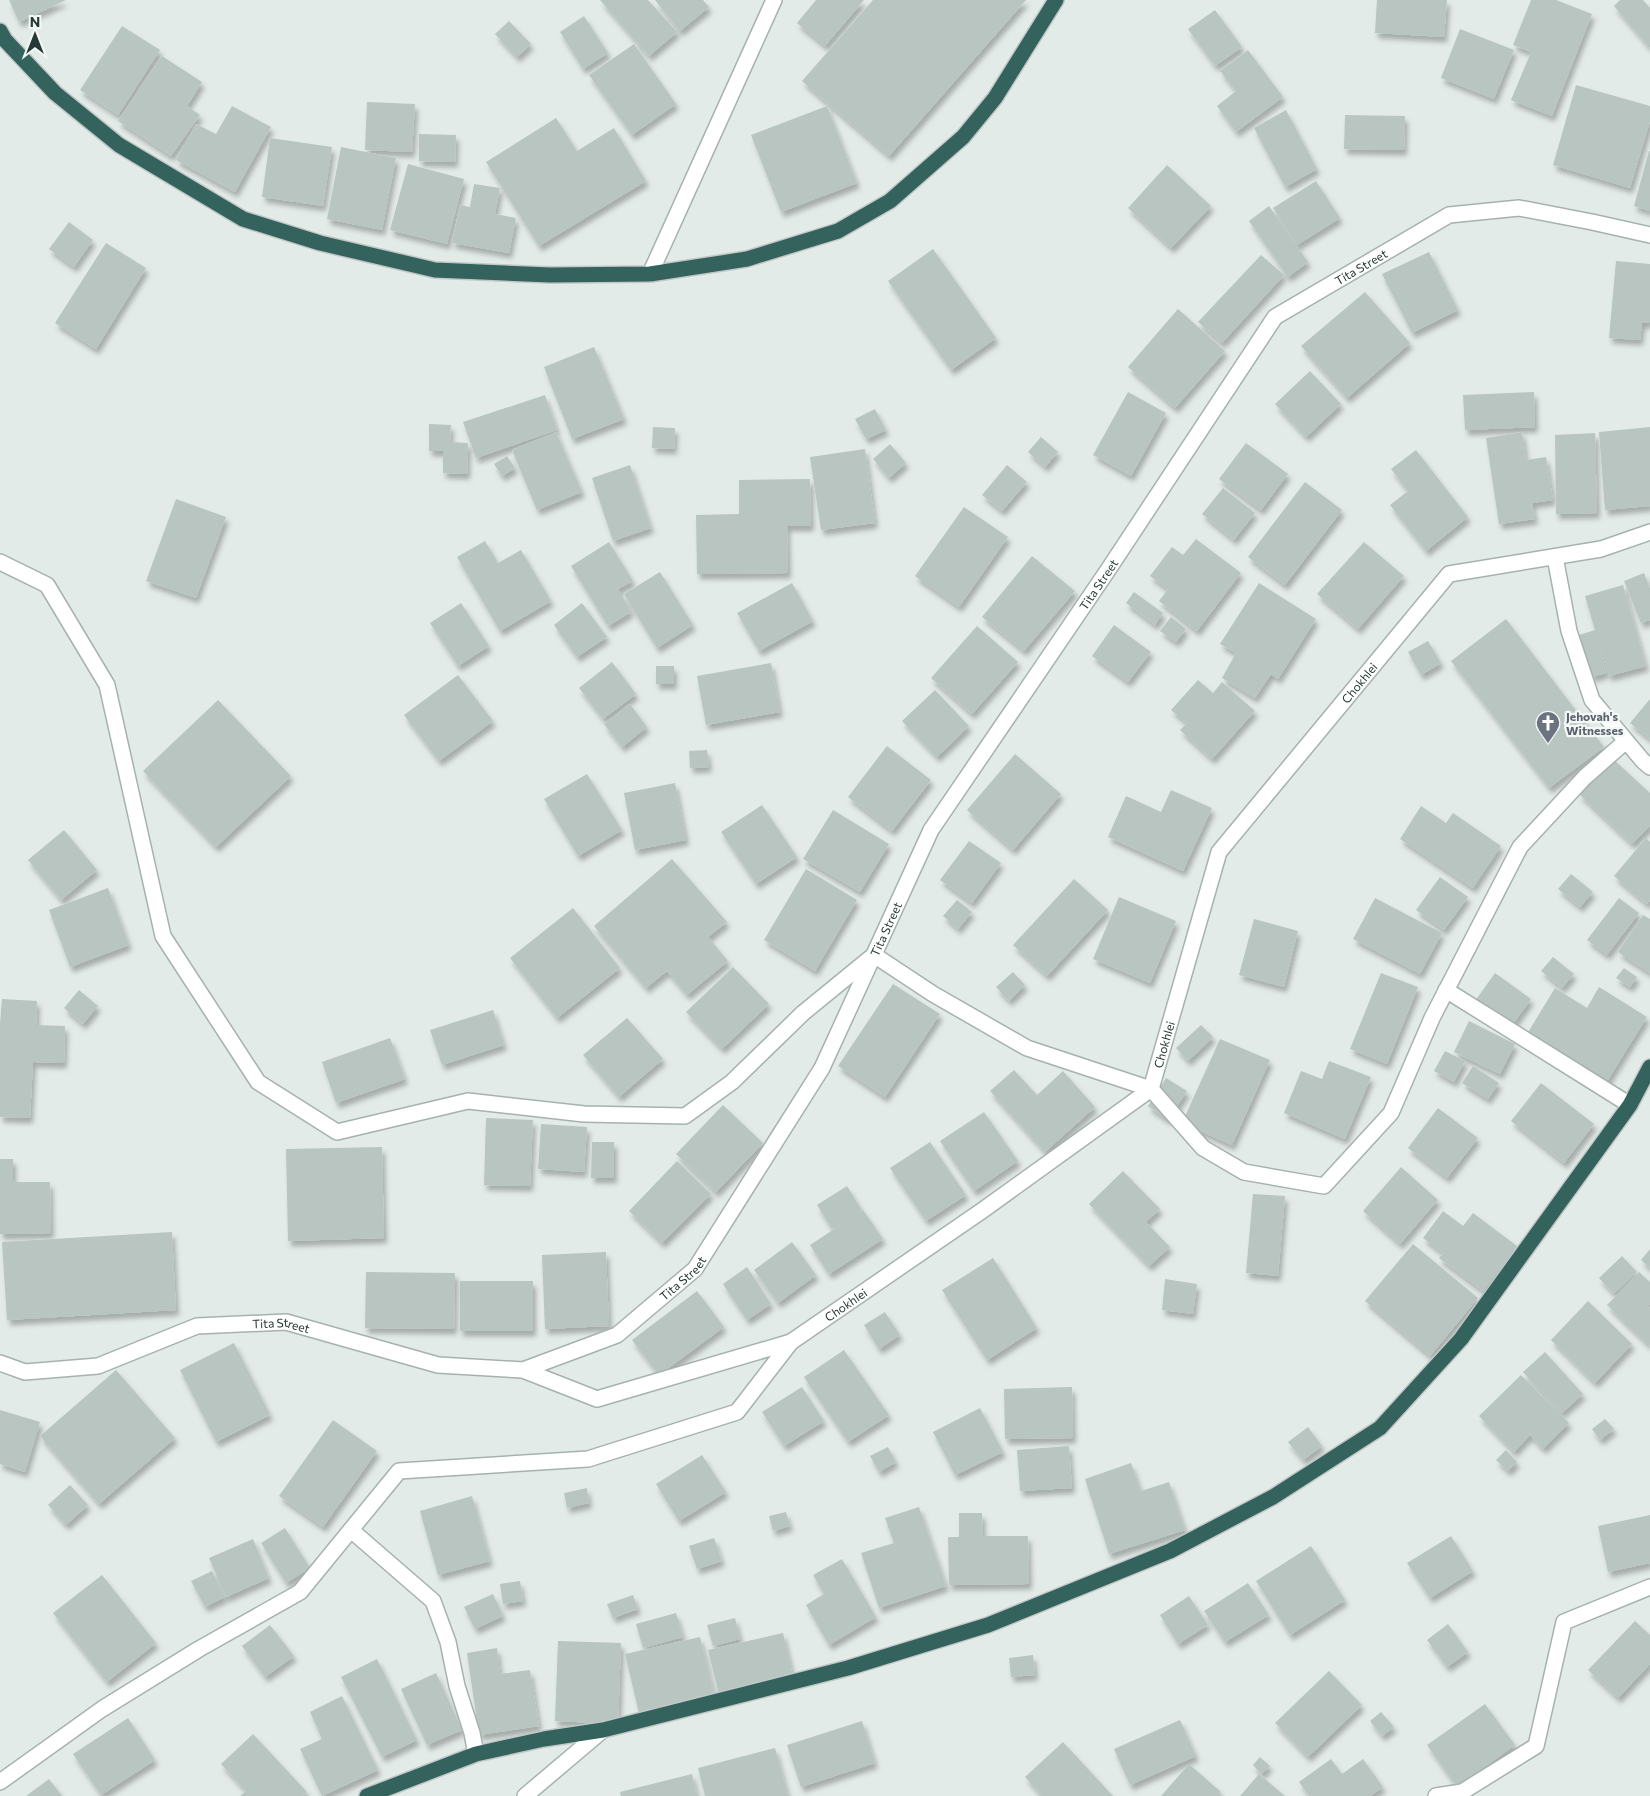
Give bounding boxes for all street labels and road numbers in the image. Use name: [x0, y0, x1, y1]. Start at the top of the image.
street label: Tita Street: [1332, 246, 1390, 287]
street label: Tita Street: [1076, 556, 1120, 612]
street label: Chokhlei: [1338, 660, 1380, 706]
street label: Tita Street: [867, 899, 904, 958]
street label: Chokhlei: [1150, 1019, 1177, 1070]
street label: Tita Street: [657, 1253, 708, 1303]
street label: Chokhlei: [822, 1285, 869, 1324]
street label: Tita Street: [252, 1315, 312, 1335]

